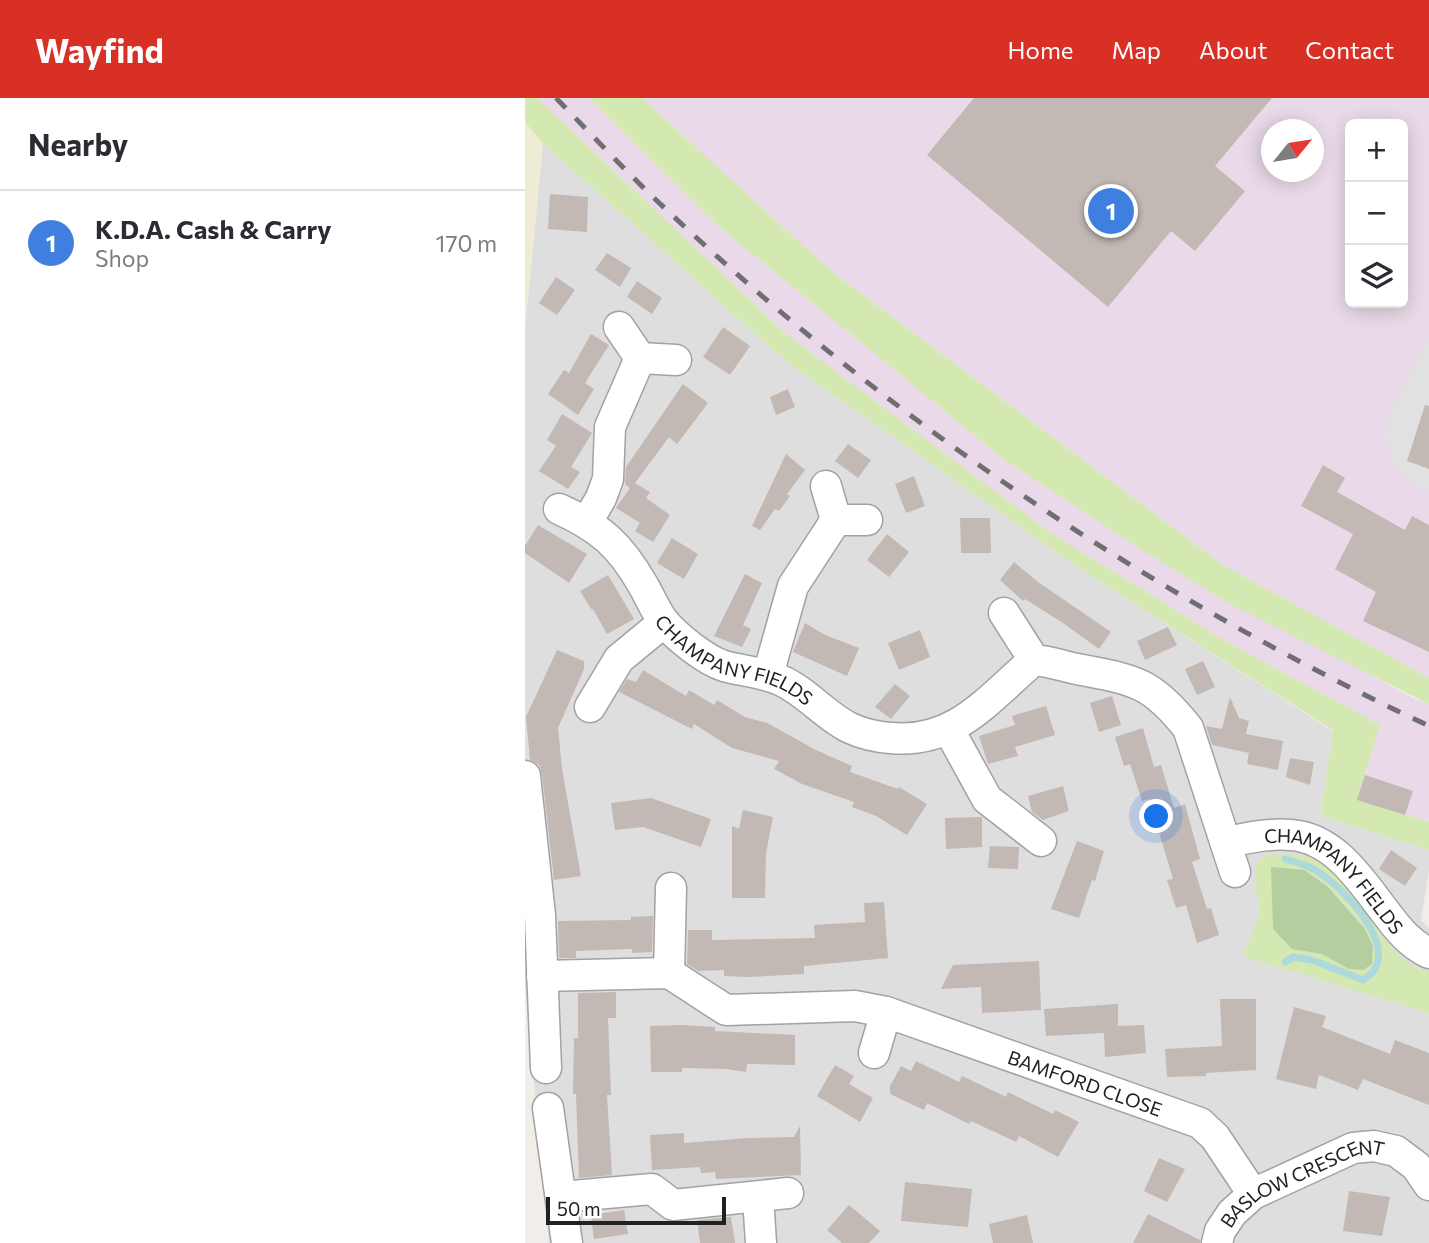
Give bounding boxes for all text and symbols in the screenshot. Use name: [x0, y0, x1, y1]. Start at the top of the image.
text: Wayfind: [35, 29, 164, 70]
text: Home: [1008, 35, 1074, 64]
text: Map: [1112, 35, 1161, 64]
text: About: [1199, 35, 1267, 64]
text: Contact: [1305, 35, 1394, 64]
north arrow: [1261, 119, 1324, 182]
map controls: [1345, 119, 1408, 308]
button: +: [1345, 119, 1408, 182]
text: Nearby: [28, 125, 128, 162]
button: −: [1345, 182, 1408, 245]
pin: 1: [1088, 185, 1134, 237]
text: K.D.A. Cash & Carry: [95, 213, 332, 244]
text: 1: [46, 229, 56, 257]
text: 170 m: [436, 229, 497, 257]
text: Shop: [95, 244, 149, 272]
button: layers: [1345, 245, 1408, 308]
street label: CHAMPANY FIELDS: [651, 610, 818, 709]
your location: [1139, 799, 1173, 833]
street label: CHAMPANY FIELDS: [1263, 823, 1409, 938]
street label: BAMFORD CLOSE: [1005, 1045, 1165, 1120]
street label: BASLOW CRESCENT: [1215, 1134, 1387, 1231]
scale bar: [546, 1194, 726, 1226]
text: 50 m: [557, 1197, 601, 1220]

